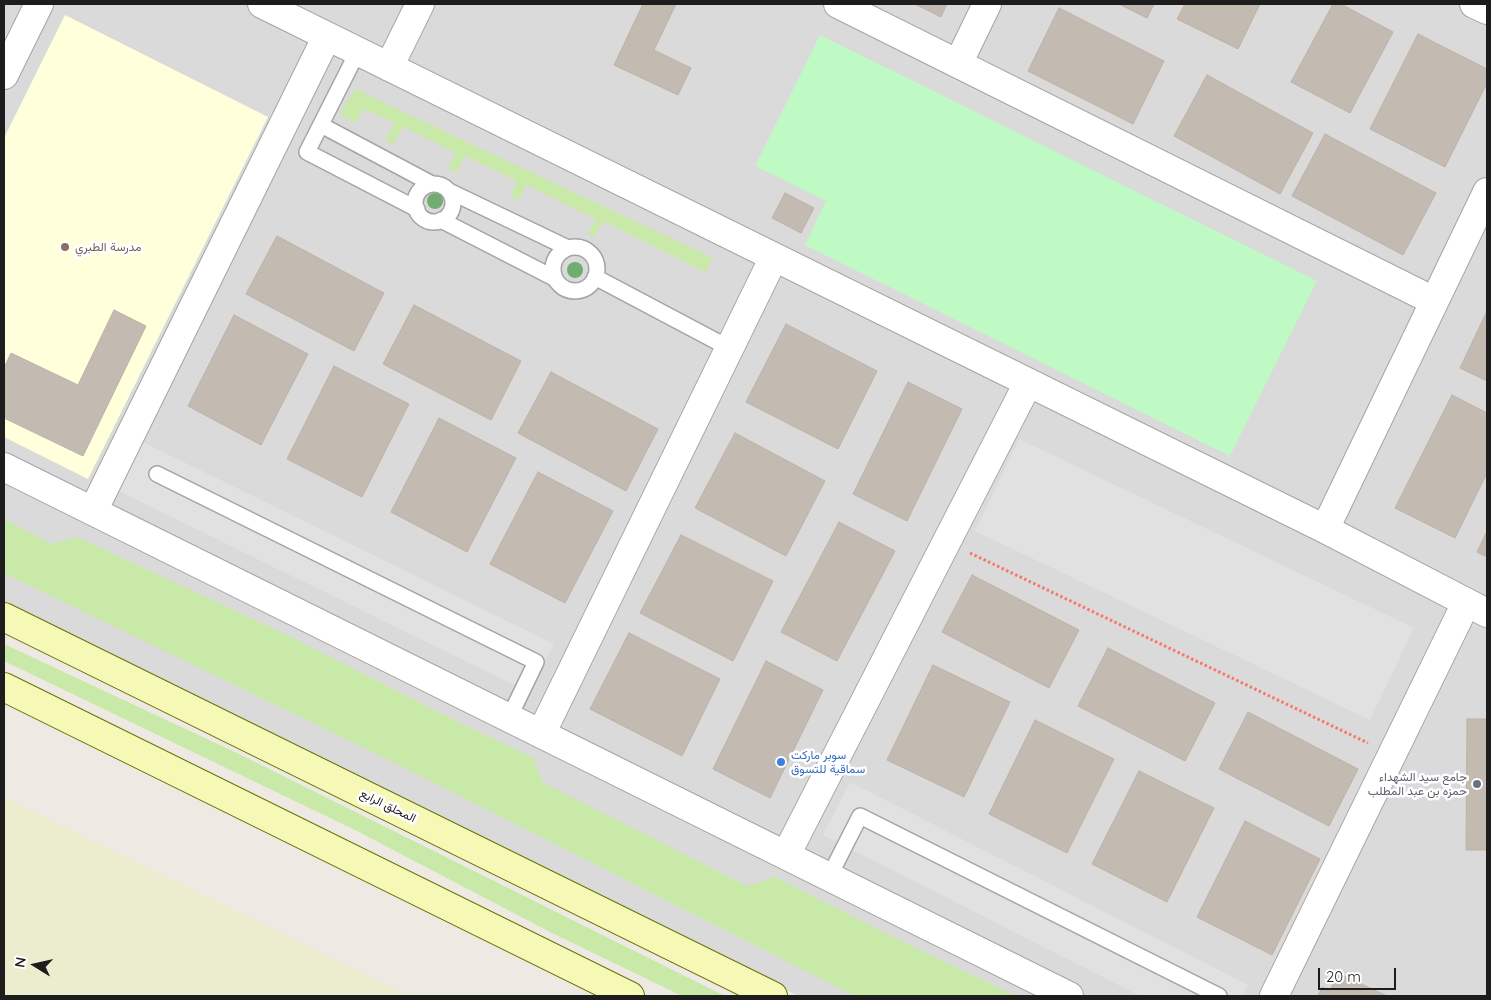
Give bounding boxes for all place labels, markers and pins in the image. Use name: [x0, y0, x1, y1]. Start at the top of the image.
place label: مدرسة الطبري: [75, 240, 142, 254]
marker: مدرسة الطبري: [59, 241, 71, 253]
place label: سوبر ماركت سماقية للتسوق: [791, 748, 865, 776]
marker: سوبر ماركت سماقية للتسوق: [775, 756, 787, 768]
place label: جامع سيد الشهداء حمزه بن عبد المطلب: [1368, 770, 1467, 798]
marker: جامع سيد الشهداء حمزه بن عبد المطلب: [1471, 778, 1483, 790]

